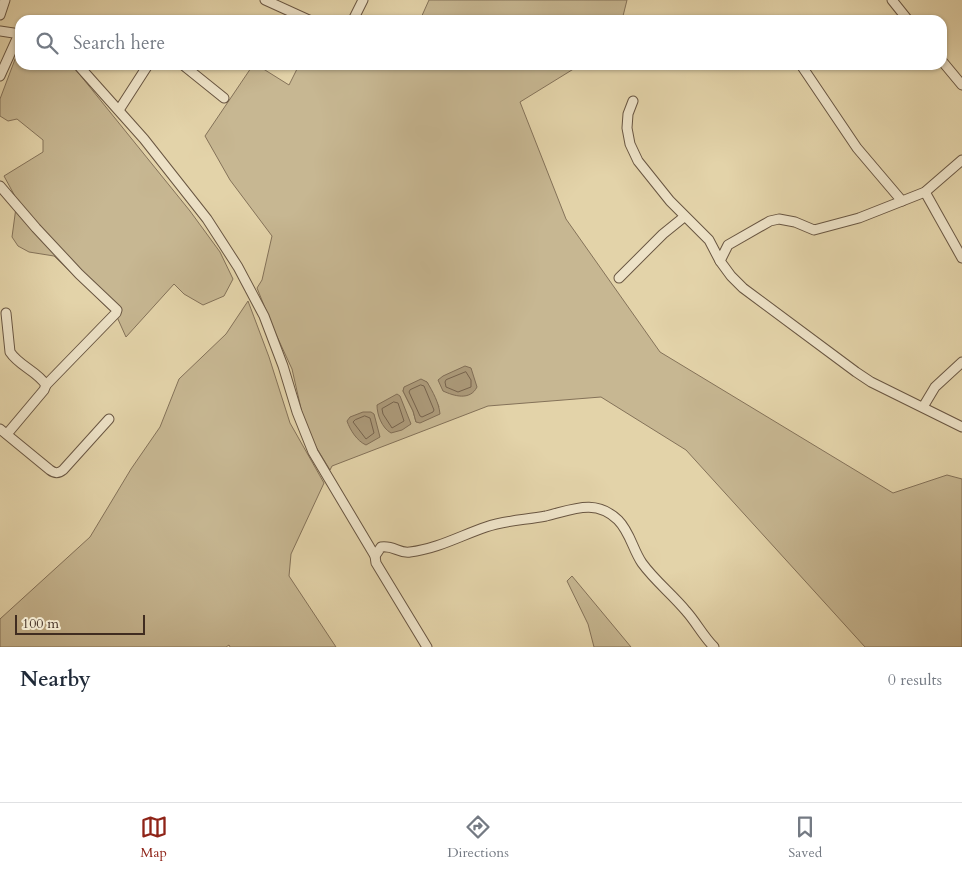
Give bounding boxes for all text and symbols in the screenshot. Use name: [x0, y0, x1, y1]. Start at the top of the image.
search box: [15, 15, 947, 70]
icon: search: [33, 29, 61, 57]
text: Search here: [73, 30, 165, 56]
scale bar: [15, 612, 145, 635]
text: 100 m: [22, 614, 59, 633]
text: Nearby: [20, 665, 91, 694]
text: 0 results: [888, 669, 942, 691]
tab: Map: [140, 813, 168, 862]
tab: Directions: [447, 813, 509, 862]
tab: Saved: [788, 813, 822, 862]

